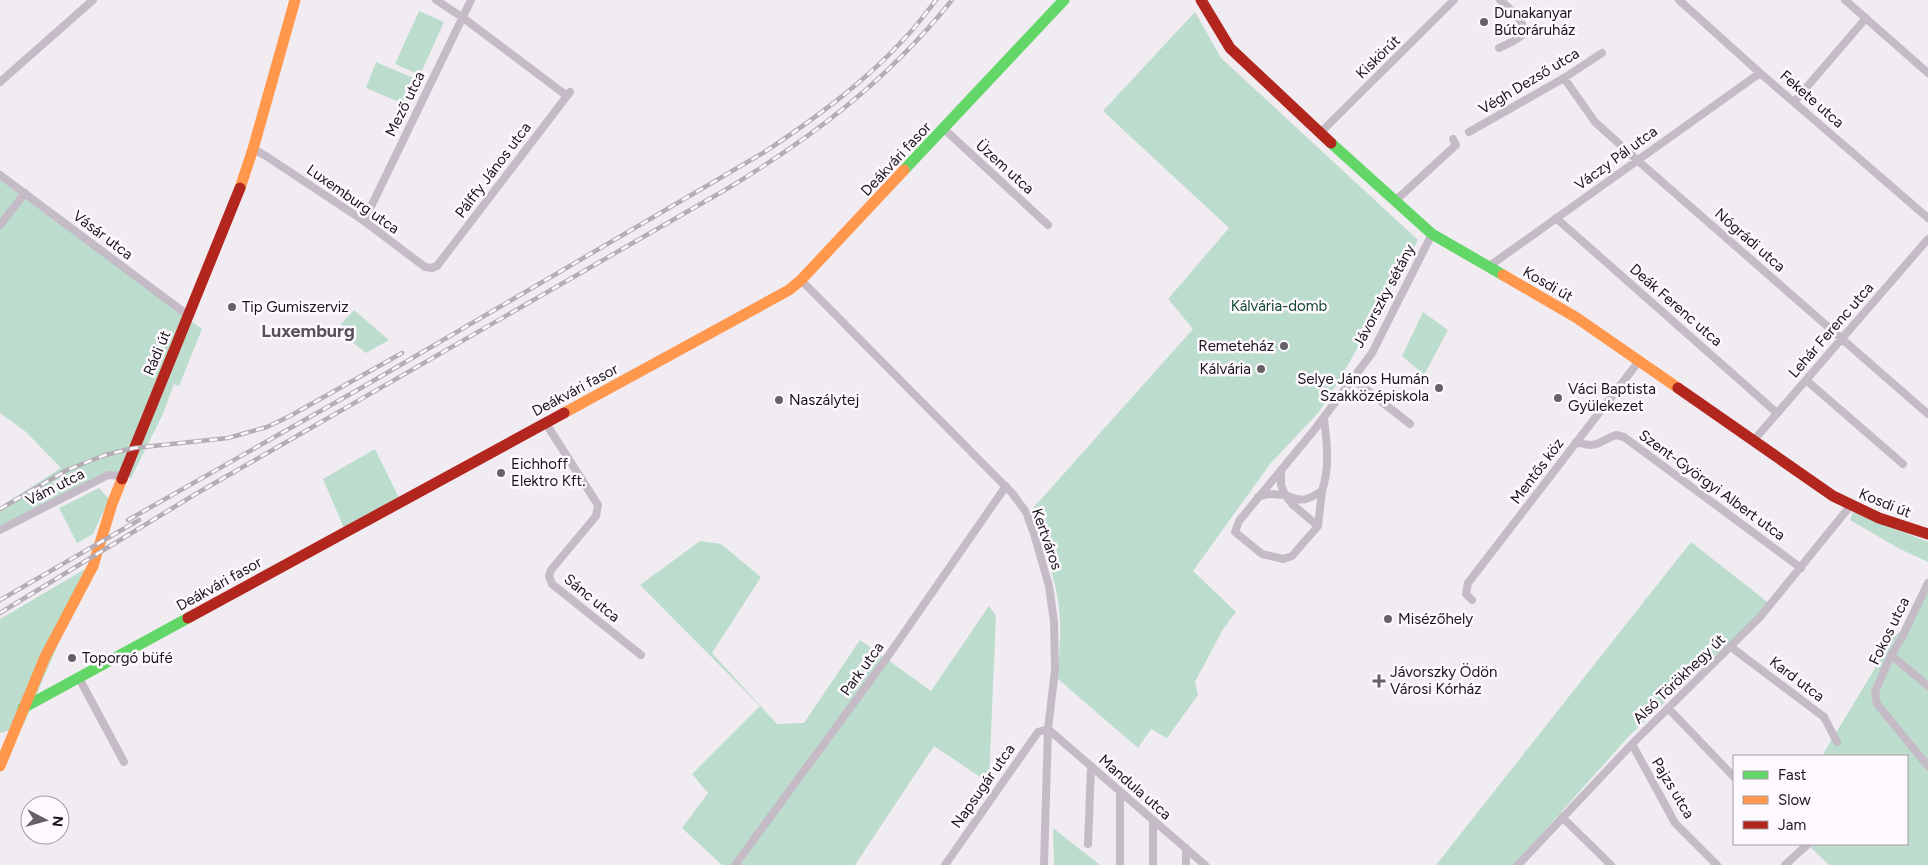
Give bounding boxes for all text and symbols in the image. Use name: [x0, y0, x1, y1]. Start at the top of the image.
place label: Dunakanyar Bútoráruház: [1494, 4, 1575, 39]
marker: Dunakanyar Bútoráruház: [1478, 16, 1490, 28]
street label: Kiskörút: [1352, 31, 1404, 82]
street label: Végh Dezső utca: [1476, 44, 1582, 118]
street label: Fekete utca: [1776, 66, 1848, 132]
street label: Mező utca: [381, 68, 429, 140]
street label: Deákvári fasor: [857, 118, 935, 200]
street label: Pálffy János utca: [451, 119, 535, 221]
street label: Váczy Pál utca: [1571, 122, 1661, 194]
street label: Üzem utca: [972, 136, 1038, 198]
street label: Luxemburg utca: [303, 160, 403, 238]
street label: Nógrádi utca: [1711, 204, 1789, 276]
street label: Vásár utca: [69, 207, 137, 263]
street label: Jávorszky sétány: [1349, 241, 1419, 351]
street label: Deák Ferenc utca: [1626, 260, 1726, 350]
street label: Kosdi út: [1520, 263, 1576, 306]
street label: Lehár Ferenc utca: [1785, 279, 1877, 381]
park label: Kálvária-domb: [1231, 297, 1328, 315]
place label: Tip Gumiszerviz: [242, 298, 349, 316]
marker: Tip Gumiszerviz: [226, 301, 238, 313]
district label: Luxemburg: [261, 320, 355, 342]
street label: Rádi út: [140, 328, 175, 378]
place label: Remeteház: [1198, 337, 1274, 355]
marker: Remeteház: [1278, 340, 1290, 352]
street label: Deákvári fasor: [529, 360, 621, 420]
place label: Kálvária: [1200, 360, 1251, 378]
marker: Kálvária: [1255, 363, 1267, 375]
place label: Selye János Humán Szakközépiskola: [1297, 370, 1429, 405]
place label: Váci Baptista Gyülekezet: [1568, 380, 1656, 415]
marker: Selye János Humán Szakközépiskola: [1433, 382, 1445, 394]
place label: Naszálytej: [789, 391, 859, 409]
marker: Váci Baptista Gyülekezet: [1552, 392, 1564, 404]
marker: Naszálytej: [773, 394, 785, 406]
street label: Szent-Györgyi Albert utca: [1635, 426, 1789, 544]
street label: Mentős köz: [1507, 435, 1567, 507]
place label: Eichhoff Elektro Kft.: [511, 455, 585, 490]
street label: Vám utca: [23, 465, 87, 509]
marker: Eichhoff Elektro Kft.: [495, 467, 507, 479]
street label: Kosdi út: [1856, 484, 1914, 522]
street label: Kertváros: [1028, 506, 1066, 572]
street label: Deákvári fasor: [173, 553, 265, 615]
street label: Sánc utca: [560, 570, 624, 626]
street label: Fokos utca: [1865, 594, 1913, 668]
place label: Misézőhely: [1398, 610, 1473, 628]
marker: Misézőhely: [1382, 613, 1394, 625]
street label: Alsó Törökhegy út: [1629, 630, 1729, 727]
street label: Park utca: [836, 639, 888, 699]
place label: Toporgó büfé: [82, 649, 173, 667]
marker: Toporgó büfé: [66, 652, 78, 664]
street label: Kard utca: [1766, 653, 1828, 705]
place label: Jávorszky Ödön Városi Kórház: [1390, 663, 1497, 698]
marker: Jávorszky Ödön Városi Kórház: [1372, 674, 1386, 688]
street label: Napsugár utca: [947, 741, 1019, 831]
street label: Mandula utca: [1095, 751, 1175, 823]
street label: Pajzs utca: [1648, 754, 1698, 822]
legend: [1733, 755, 1908, 845]
text: Fast: [1778, 766, 1807, 784]
text: Slow: [1778, 791, 1811, 809]
north arrow: [20, 795, 70, 845]
text: N: [48, 815, 66, 828]
text: Jam: [1778, 816, 1806, 834]

